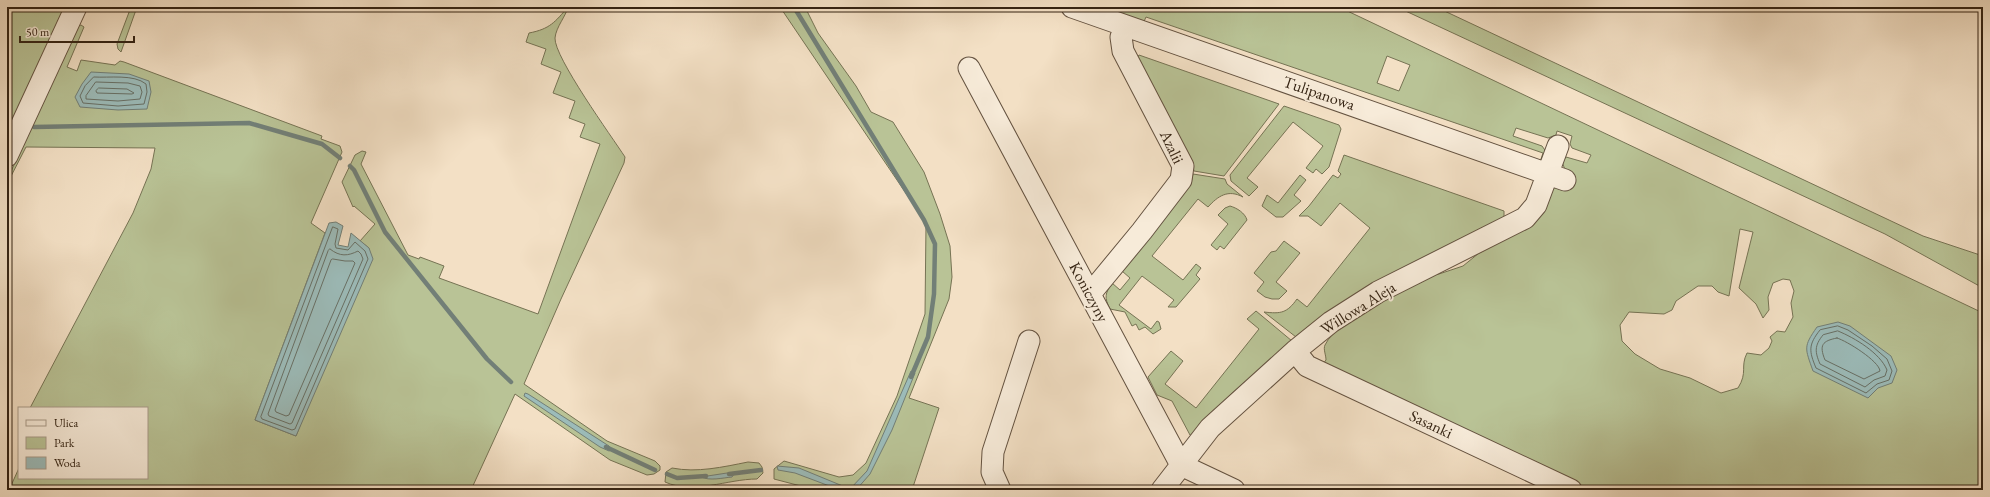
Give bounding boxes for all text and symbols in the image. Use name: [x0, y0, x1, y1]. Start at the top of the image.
scale bar: [20, 18, 134, 44]
text: 50 m: [26, 24, 50, 40]
street label: Tulipanowa: [1280, 71, 1358, 115]
street label: Azalii: [1154, 126, 1189, 167]
street label: Koniczyny: [1064, 258, 1114, 327]
street label: Willowa Aleja: [1316, 276, 1400, 339]
street label: Sasanki: [1406, 405, 1456, 443]
legend: [18, 407, 148, 479]
text: Ulica: [54, 415, 78, 431]
text: Park: [54, 435, 75, 451]
text: Woda: [54, 455, 81, 471]

